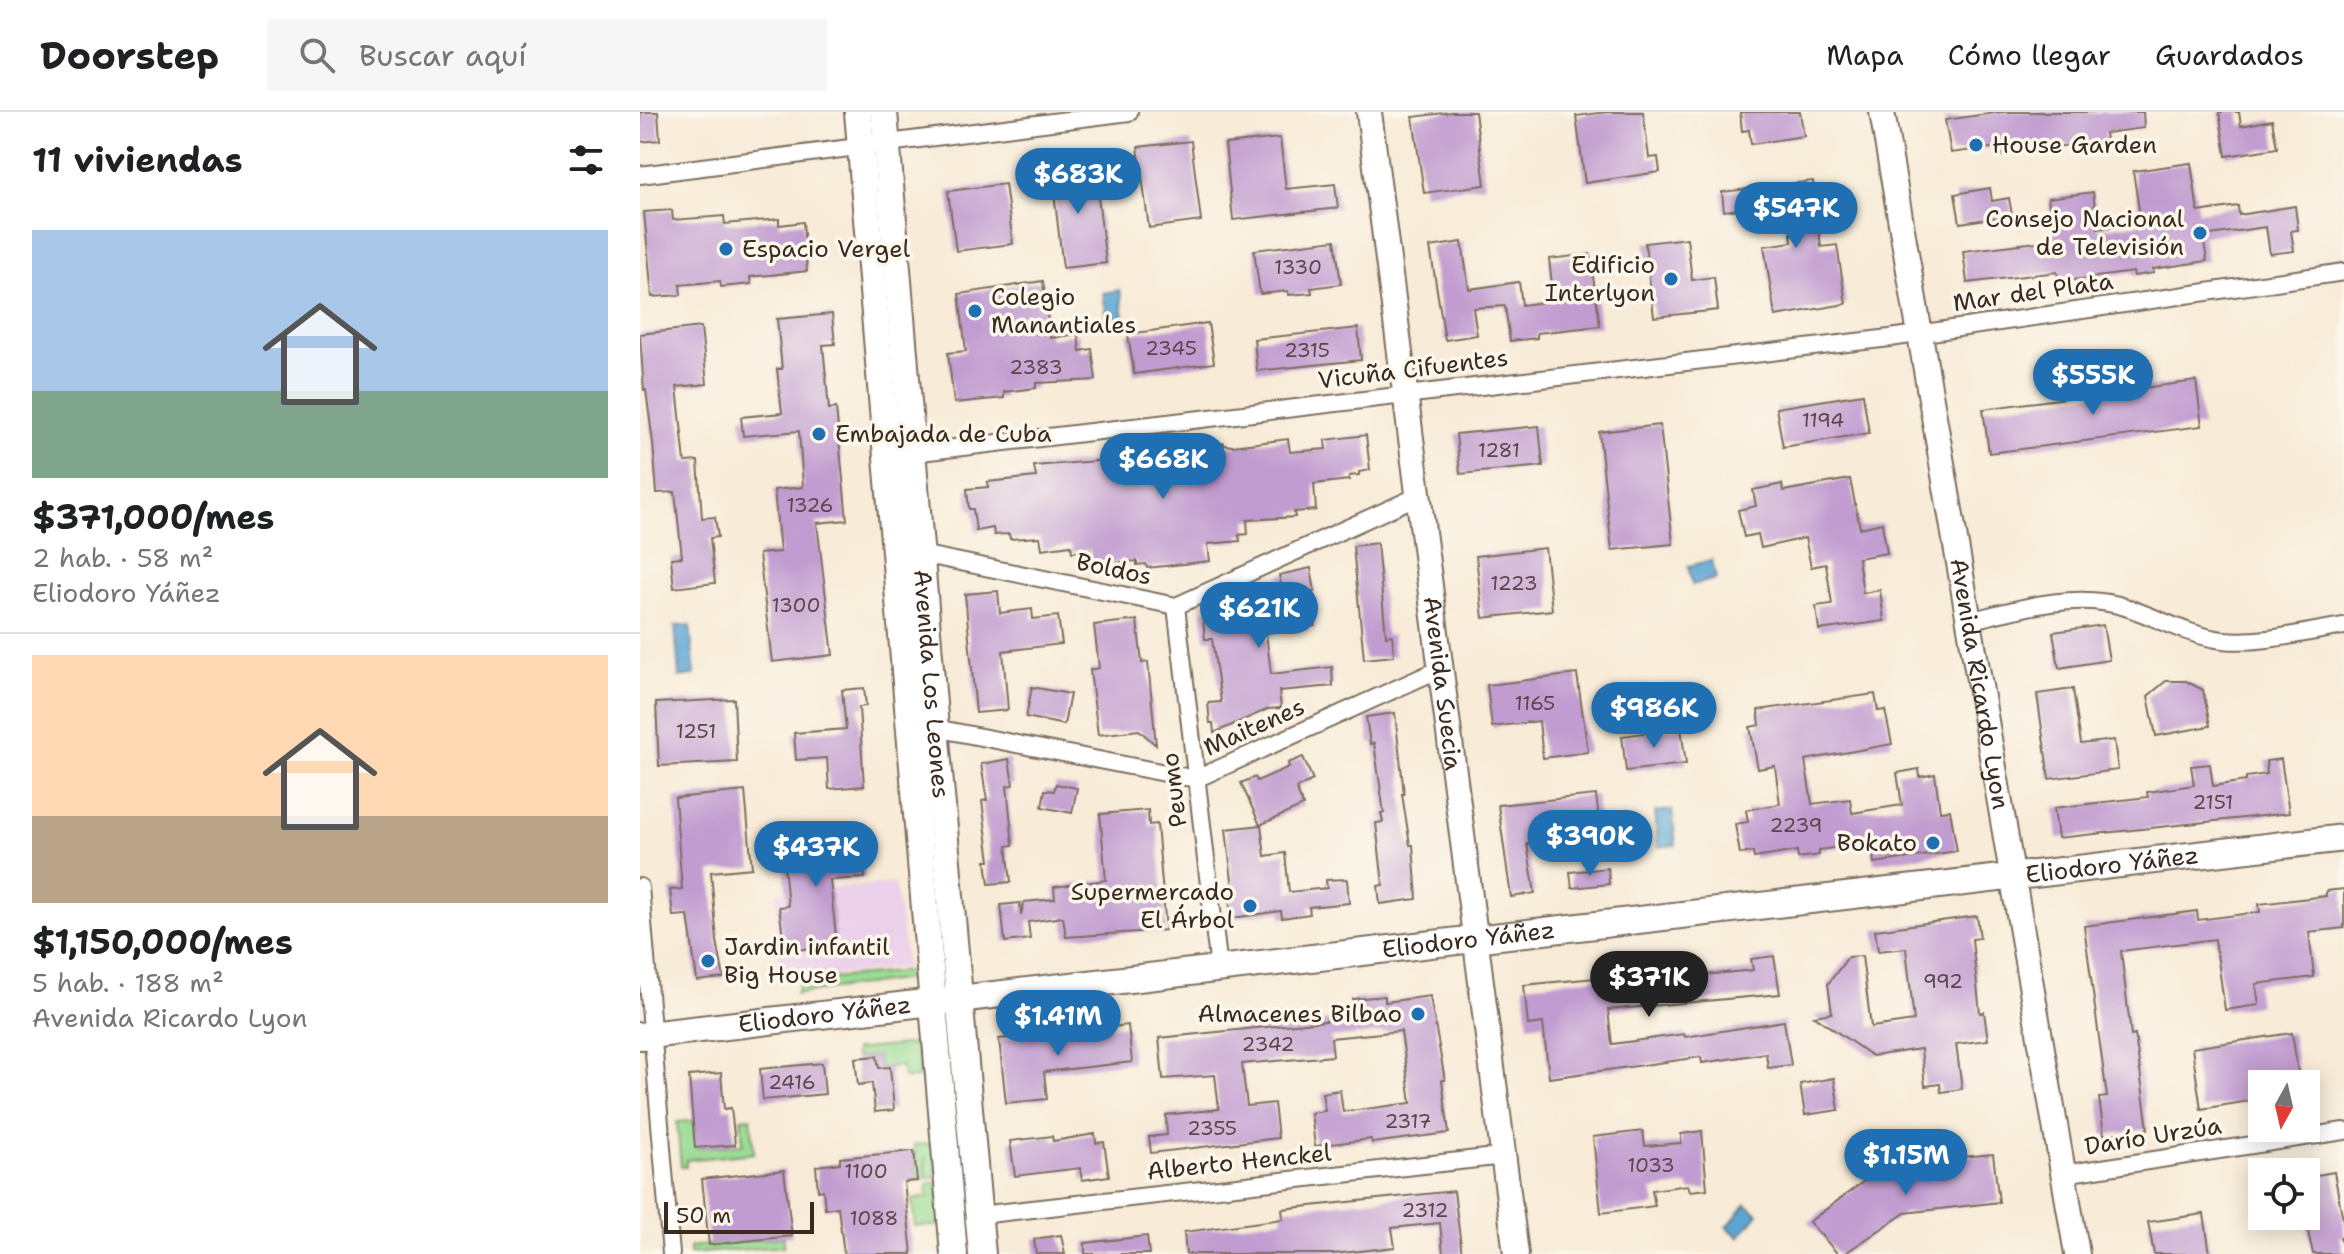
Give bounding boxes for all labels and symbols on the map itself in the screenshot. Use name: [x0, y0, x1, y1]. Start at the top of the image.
place label: House Garden: [1992, 129, 2157, 161]
marker: House Garden: [1967, 136, 1985, 154]
pin: $683K: [1022, 148, 1134, 216]
pin: $547K: [1740, 182, 1852, 250]
place label: Consejo Nacional de Televisión: [1985, 203, 2185, 263]
marker: Consejo Nacional de Televisión: [2191, 224, 2209, 242]
place label: Espacio Vergel: [742, 233, 911, 265]
marker: Espacio Vergel: [717, 240, 735, 258]
place label: Edificio Interlyon: [1545, 249, 1655, 309]
house number: 1330: [1274, 254, 1322, 280]
street label: Mar del Plata: [1951, 265, 2115, 319]
marker: Edificio Interlyon: [1662, 270, 1680, 288]
place label: Colegio Manantiales: [991, 281, 1136, 341]
marker: Colegio Manantiales: [966, 302, 984, 320]
house number: 2345: [1145, 335, 1197, 361]
house number: 2315: [1284, 337, 1330, 363]
street label: Vicuña Cifuentes: [1316, 341, 1510, 397]
pin: $555K: [2037, 349, 2149, 417]
house number: 2383: [1009, 354, 1063, 380]
house number: 1194: [1802, 407, 1844, 433]
place label: Embajada de Cuba: [835, 418, 1052, 450]
marker: Embajada de Cuba: [810, 425, 828, 443]
pin: $668K: [1107, 433, 1219, 501]
house number: 1281: [1478, 437, 1520, 463]
house number: 1326: [786, 492, 834, 518]
street label: Boldos: [1073, 545, 1155, 593]
street label: Avenida Ricardo Lyon: [1942, 556, 2017, 812]
street label: Avenida Los Leones: [906, 568, 957, 800]
house number: 1223: [1490, 570, 1538, 596]
pin: $621K: [1203, 582, 1315, 650]
house number: 1300: [772, 592, 820, 618]
street label: Avenida Suecia: [1416, 595, 1470, 772]
pin: $986K: [1598, 682, 1710, 750]
house number: 1165: [1515, 690, 1555, 716]
street label: Maitenes: [1198, 691, 1310, 763]
house number: 1251: [676, 718, 716, 744]
street label: Peumo: [1154, 751, 1194, 829]
house number: 2151: [2193, 789, 2233, 815]
pin: $390K: [1534, 810, 1646, 878]
house number: 2239: [1770, 812, 1822, 838]
pin: $437K: [760, 821, 872, 889]
place label: Bokato: [1837, 827, 1917, 859]
marker: Bokato: [1924, 834, 1942, 852]
street label: Eliodoro Yáñez: [2024, 839, 2200, 891]
place label: Supermercado El Árbol: [1071, 876, 1235, 936]
marker: Supermercado El Árbol: [1241, 897, 1259, 915]
street label: Eliodoro Yáñez: [1380, 914, 1557, 966]
place label: Jardin infantil Big House: [724, 931, 890, 991]
pin: $371K: [1593, 951, 1705, 1019]
marker: Jardin infantil Big House: [699, 952, 717, 970]
house number: 992: [1923, 968, 1963, 994]
street label: Eliodoro Yáñez: [736, 989, 913, 1040]
pin: $1.41M: [993, 990, 1123, 1058]
place label: Almacenes Bilbao: [1198, 998, 1402, 1030]
marker: Almacenes Bilbao: [1409, 1005, 1427, 1023]
house number: 2342: [1242, 1031, 1294, 1057]
house number: 2416: [768, 1069, 816, 1095]
north arrow: [2248, 1070, 2320, 1142]
house number: 2317: [1384, 1108, 1432, 1134]
street label: Darío Urzúa: [2082, 1109, 2224, 1163]
house number: 2355: [1187, 1115, 1237, 1141]
pin: $1.15M: [1841, 1129, 1971, 1197]
street label: Alberto Henckel: [1145, 1136, 1334, 1188]
house number: 1033: [1627, 1152, 1675, 1178]
house number: 1100: [844, 1158, 888, 1184]
house number: 2312: [1401, 1197, 1449, 1223]
scale bar: [664, 1198, 814, 1234]
house number: 1088: [849, 1205, 899, 1231]

